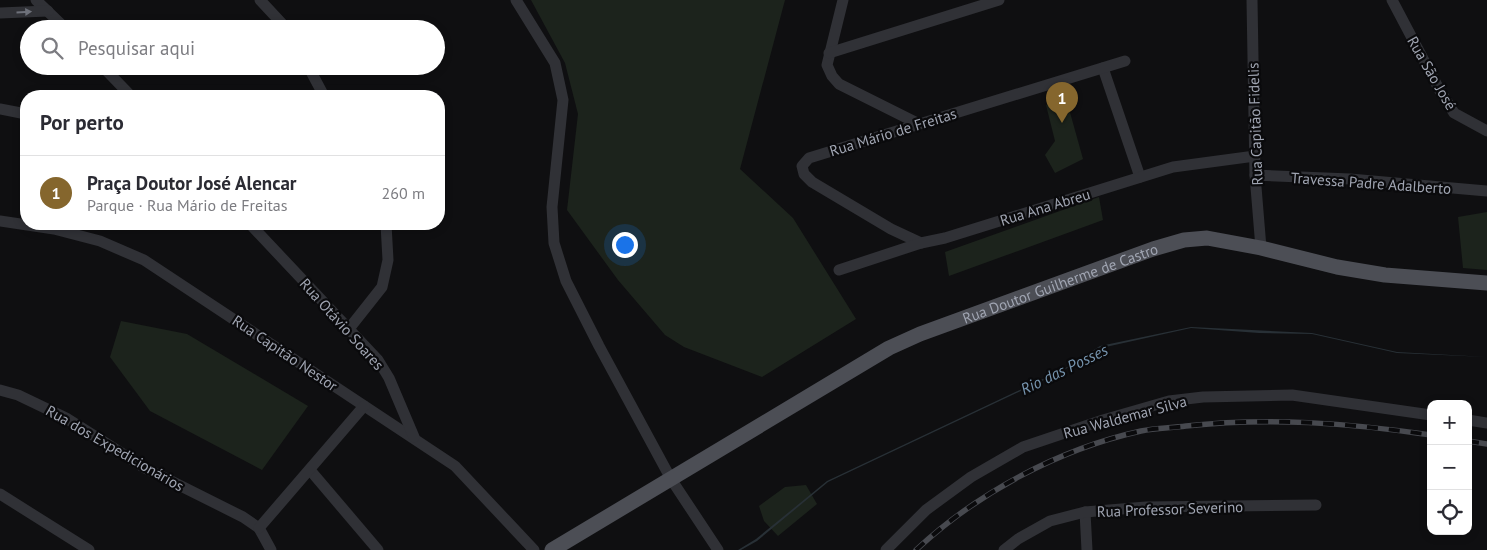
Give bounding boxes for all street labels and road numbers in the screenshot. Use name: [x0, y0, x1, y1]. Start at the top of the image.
street label: Rua São José: [1403, 33, 1461, 113]
street label: Rua Capitão Fidelis: [1243, 62, 1267, 186]
street label: Rua Mário de Freitas: [827, 104, 959, 160]
street label: Travessa Padre Adalberto: [1290, 168, 1452, 198]
street label: Rua Ana Abreu: [998, 184, 1092, 230]
street label: Rua Doutor Guilherme de Castro: [960, 239, 1160, 327]
street label: Rua Otávio Soares: [296, 274, 388, 374]
street label: Rua Capitão Nestor: [229, 311, 341, 395]
street label: Rua Waldemar Silva: [1061, 391, 1189, 443]
street label: Rua dos Expedicionários: [43, 401, 187, 495]
street label: Rua Professor Severino: [1096, 497, 1244, 521]

